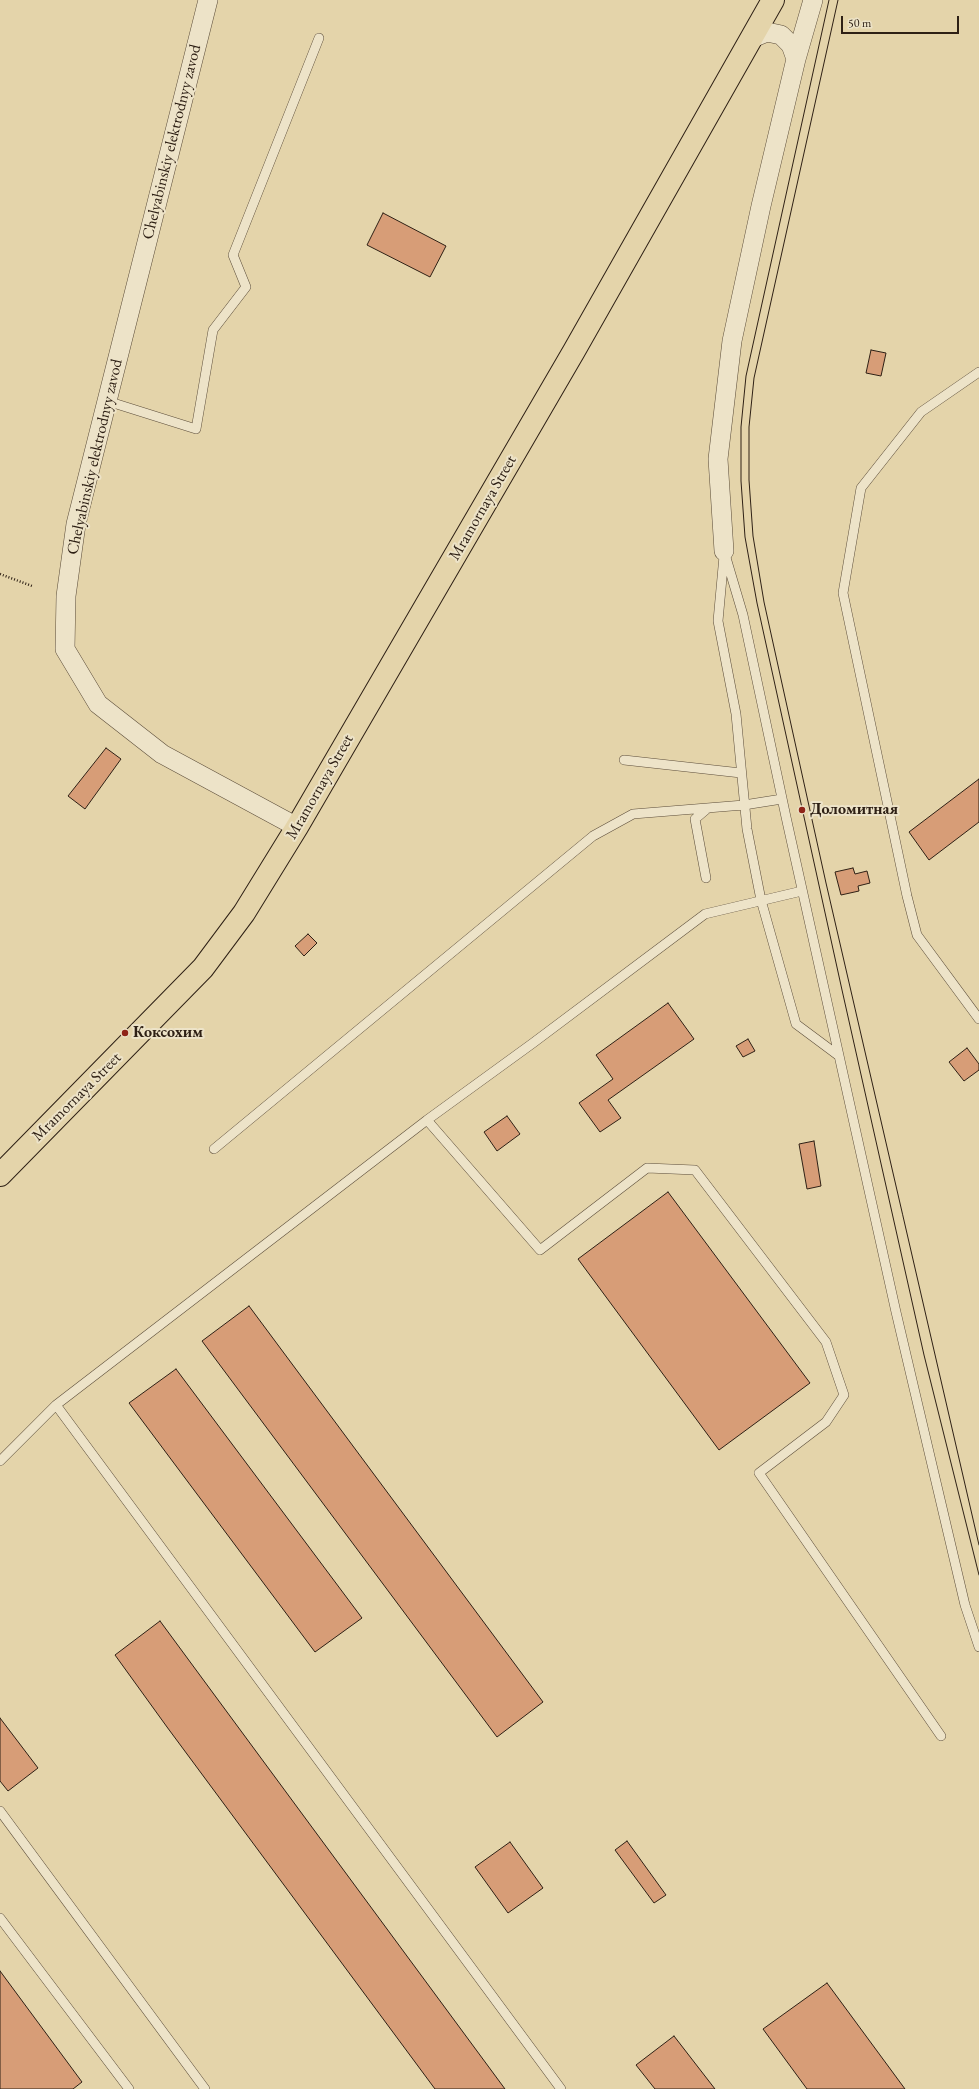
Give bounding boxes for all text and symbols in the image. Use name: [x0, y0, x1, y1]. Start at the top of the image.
scale bar: [843, 8, 961, 34]
text: 50 m: [848, 15, 871, 31]
street label: Chelyabinskiy elektrodnyy zavod: [138, 43, 206, 241]
street label: Chelyabinskiy elektrodnyy zavod: [63, 357, 127, 557]
street label: Mramornaya Street: [445, 452, 521, 564]
street label: Mramornaya Street: [282, 731, 358, 843]
place label: Доломитная: [810, 800, 898, 820]
marker: Доломитная: [797, 805, 807, 815]
place label: Коксохим: [133, 1023, 203, 1043]
marker: Коксохим: [120, 1028, 130, 1038]
street label: Mramornaya Street: [28, 1048, 126, 1146]

